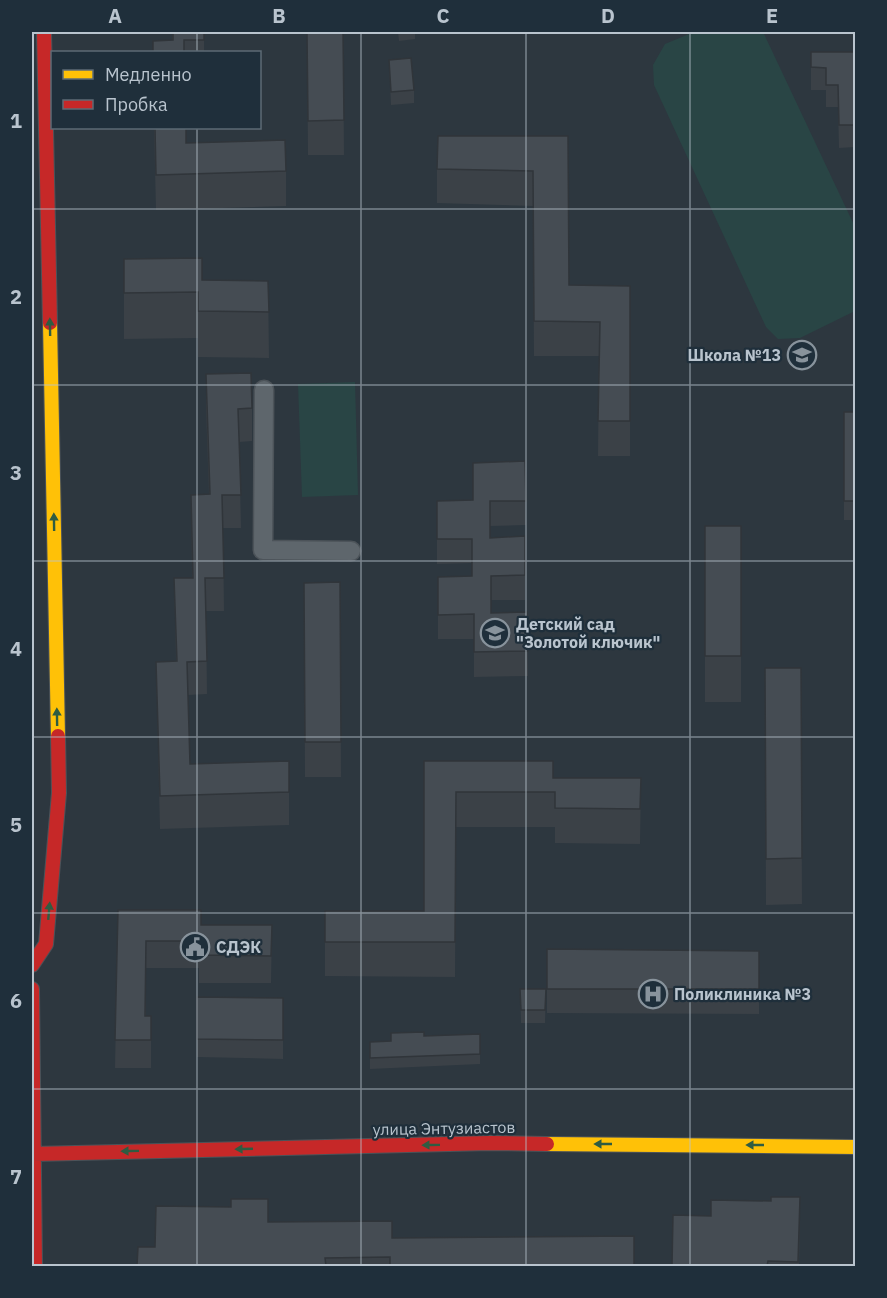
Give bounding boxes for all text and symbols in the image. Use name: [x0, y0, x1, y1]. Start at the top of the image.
text: A: [108, 2, 122, 29]
text: B: [272, 2, 286, 29]
text: C: [436, 2, 450, 29]
text: D: [601, 2, 615, 29]
text: E: [766, 2, 778, 29]
legend: [51, 51, 261, 129]
text: Медленно: [105, 63, 192, 86]
text: Пробка: [105, 93, 168, 116]
text: 1: [10, 107, 22, 134]
text: 2: [10, 283, 22, 310]
one-way arrow: [45, 317, 54, 336]
school or university icon: Школа №13: [786, 339, 818, 371]
place label: Школа №13: [688, 345, 781, 365]
text: 3: [10, 459, 22, 486]
one-way arrow: [49, 512, 58, 531]
place label: Детский сад "Золотой ключик": [516, 614, 660, 652]
school or university icon: Детский сад "Золотой ключик": [479, 617, 511, 649]
text: 4: [10, 635, 22, 662]
one-way arrow: [53, 707, 62, 726]
text: 5: [10, 811, 22, 838]
one-way arrow: [44, 902, 54, 921]
public building icon: СДЭК: [179, 931, 211, 963]
place label: СДЭК: [216, 937, 261, 957]
hospital icon: Поликлиника №3: [637, 978, 669, 1010]
place label: Поликлиника №3: [674, 984, 811, 1004]
text: 6: [10, 987, 22, 1014]
street label: улица Энтузиастов: [373, 1117, 515, 1139]
one-way arrow: [594, 1139, 613, 1149]
one-way arrow: [422, 1140, 441, 1149]
one-way arrow: [746, 1140, 765, 1150]
one-way arrow: [235, 1144, 254, 1154]
one-way arrow: [121, 1147, 140, 1156]
text: 7: [10, 1163, 22, 1190]

